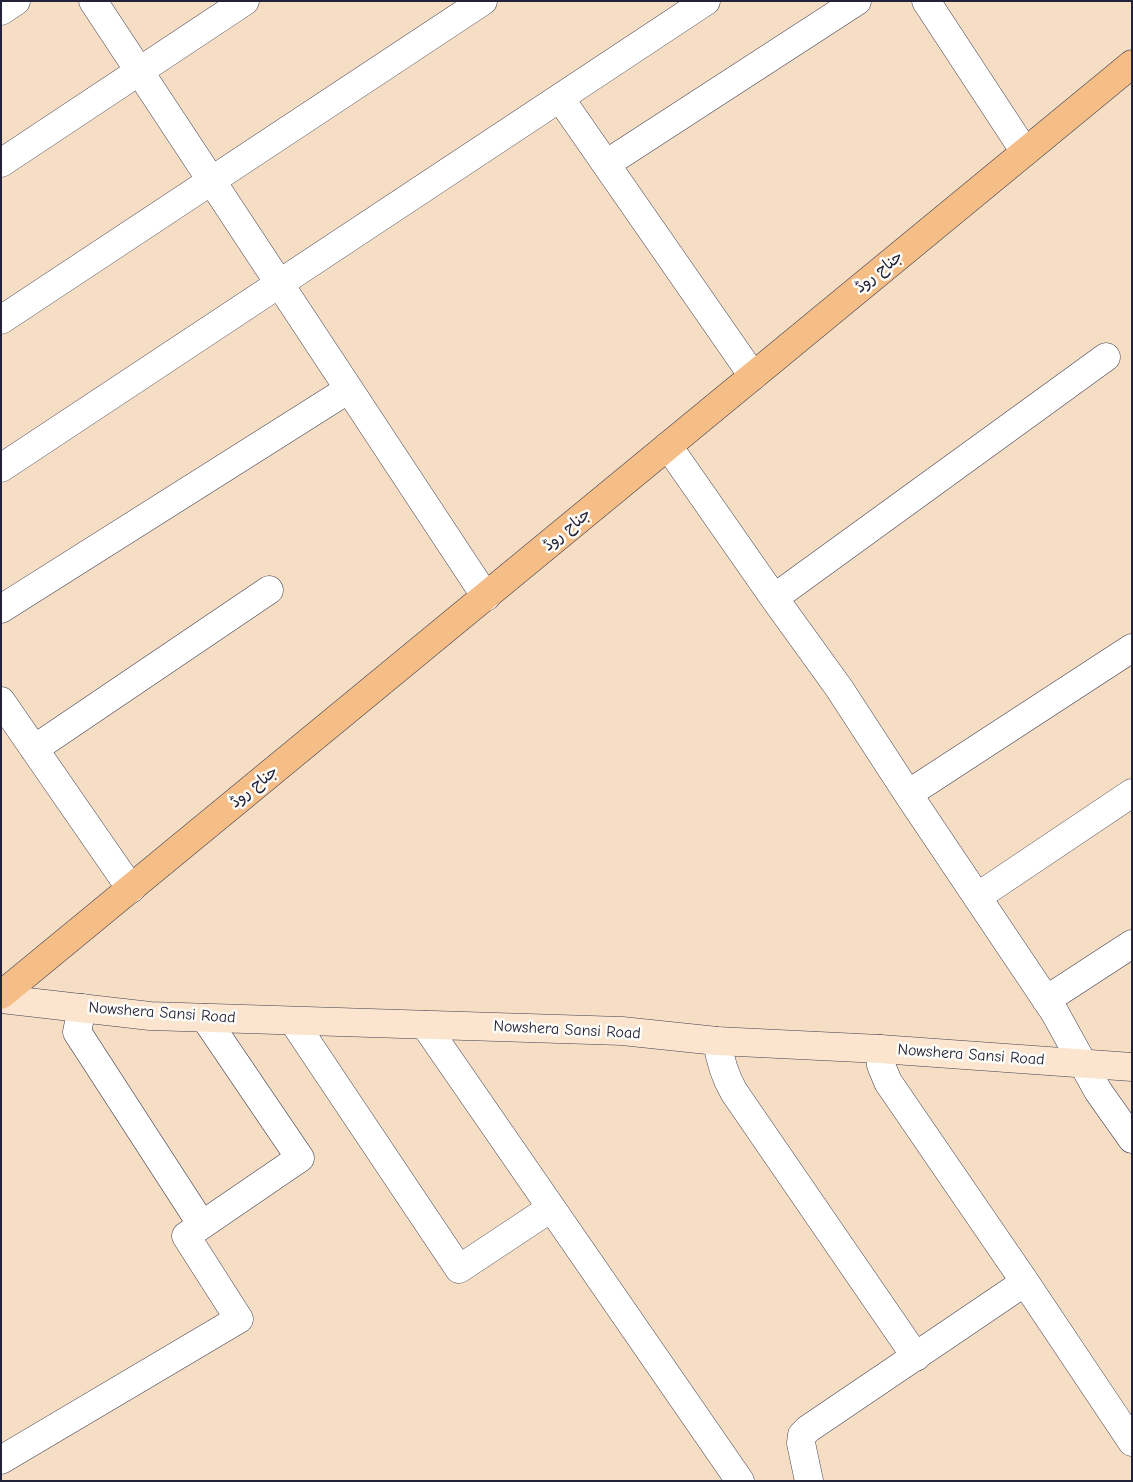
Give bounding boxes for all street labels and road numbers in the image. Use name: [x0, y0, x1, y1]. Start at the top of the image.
street label: جناح روڈ: [851, 247, 907, 297]
street label: جناح روڈ: [539, 504, 595, 556]
street label: جناح روڈ: [226, 762, 282, 812]
street label: Nowshera Sansi Road: [88, 998, 236, 1028]
street label: Nowshera Sansi Road: [493, 1017, 641, 1043]
street label: Nowshera Sansi Road: [897, 1040, 1045, 1070]

